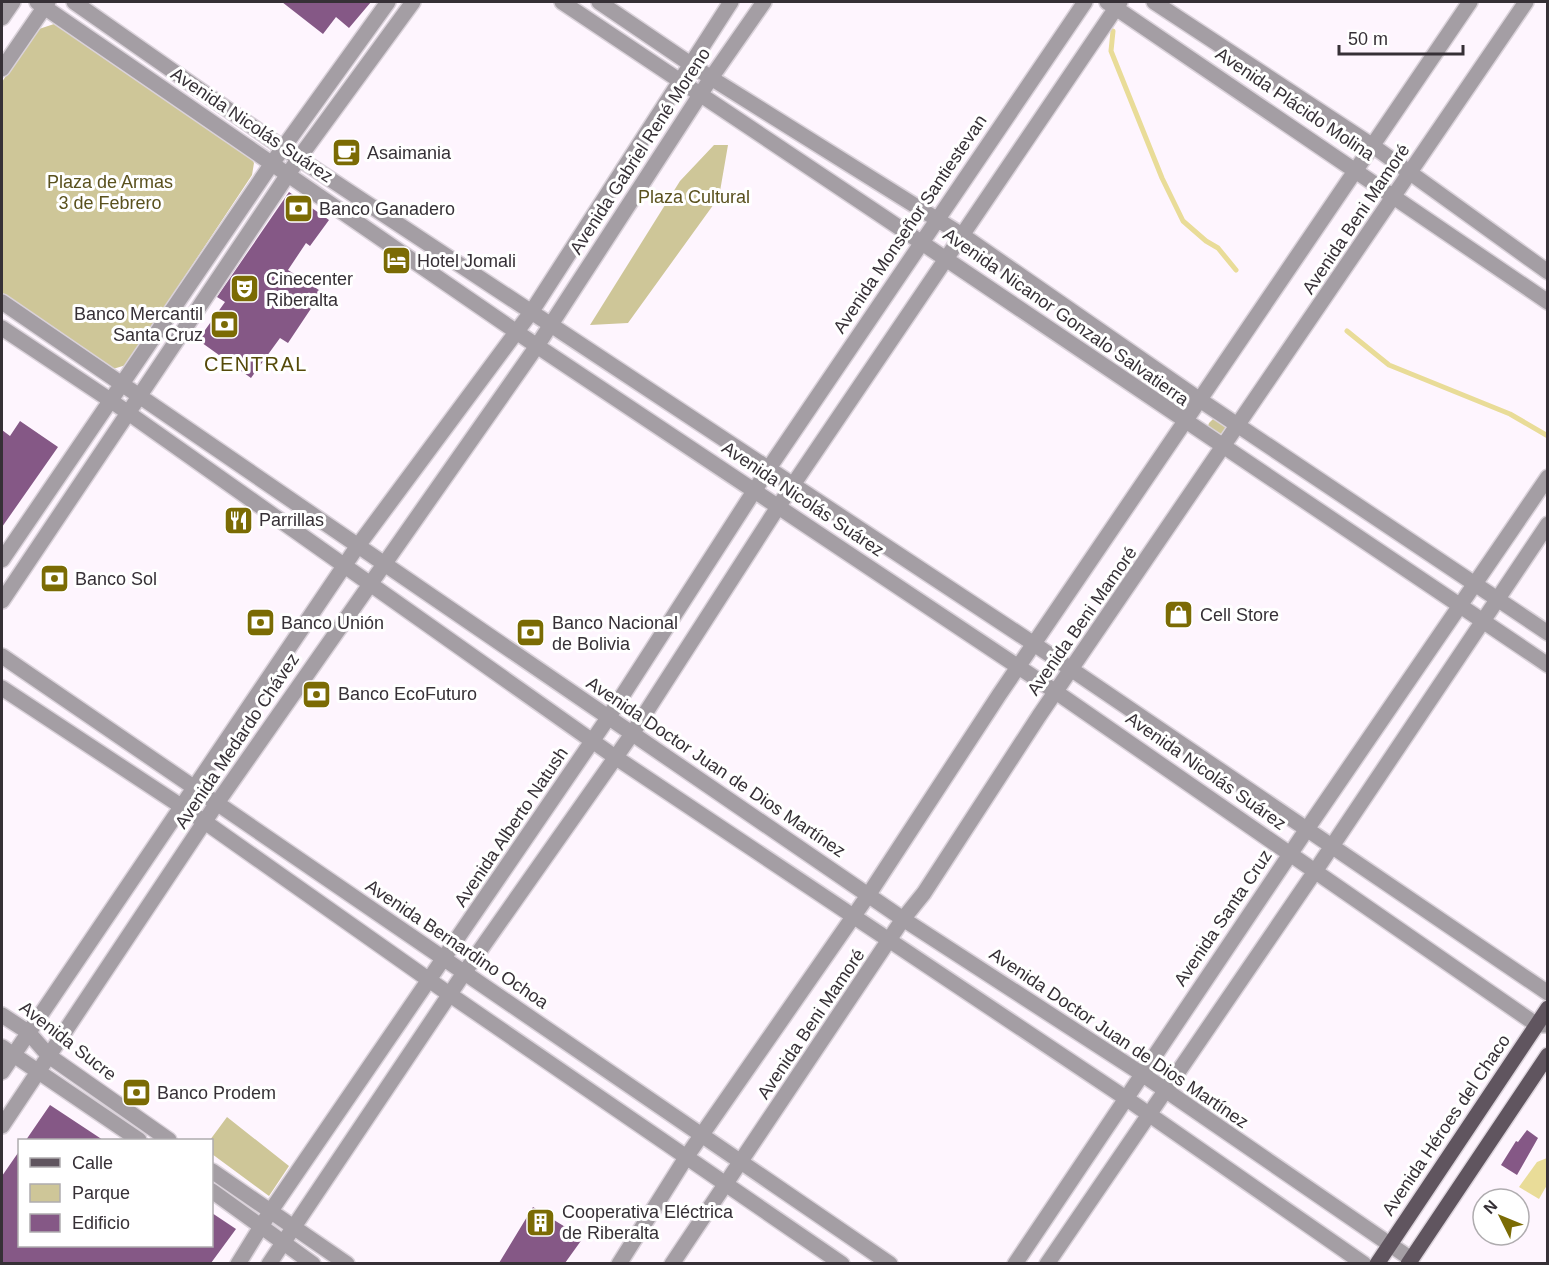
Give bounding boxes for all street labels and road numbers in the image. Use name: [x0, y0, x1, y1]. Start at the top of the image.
street label: Avenida Plácido Molina: [1212, 43, 1379, 165]
street label: Avenida Gabriel René Moreno: [566, 44, 714, 258]
street label: Avenida Nicolás Suárez: [167, 63, 337, 187]
street label: Avenida Monseñor Santiestevan: [829, 111, 991, 337]
street label: Avenida Beni Mamoré: [1298, 140, 1414, 298]
street label: Avenida Nicanor Gonzalo Salvatierra: [940, 224, 1193, 410]
street label: Avenida Nicolás Suárez: [718, 437, 888, 561]
street label: Avenida Beni Mamoré: [1023, 543, 1141, 699]
street label: Avenida Medardo Chávez: [171, 650, 303, 832]
street label: Avenida Doctor Juan de Dios Martínez: [583, 673, 849, 861]
street label: Avenida Nicolás Suárez: [1122, 708, 1290, 834]
street label: Avenida Alberto Natush: [450, 744, 572, 910]
street label: Avenida Santa Cruz: [1170, 846, 1276, 990]
street label: Avenida Bernardino Ochoa: [362, 875, 553, 1013]
street label: Avenida Doctor Juan de Dios Martínez: [986, 944, 1252, 1132]
street label: Avenida Beni Mamoré: [753, 945, 869, 1103]
street label: Avenida Sucre: [16, 997, 120, 1085]
street label: Avenida Héroes del Chaco: [1378, 1031, 1514, 1219]

